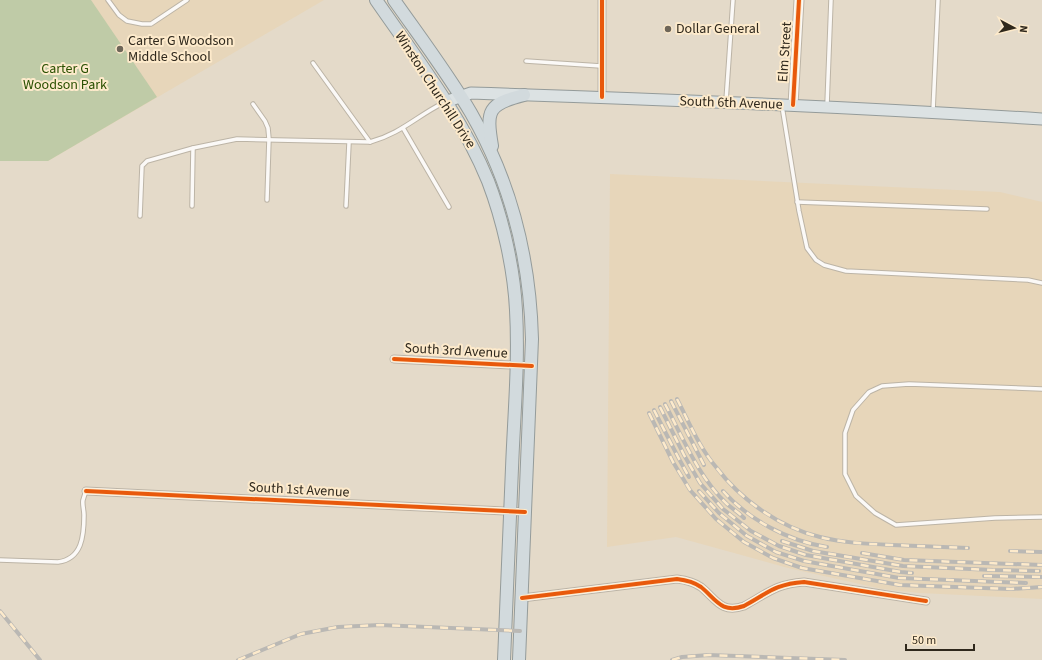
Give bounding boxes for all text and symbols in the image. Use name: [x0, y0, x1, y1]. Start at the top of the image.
north arrow: [994, 8, 1034, 48]
place label: Dollar General: [676, 19, 760, 39]
street label: Elm Street: [773, 21, 797, 83]
marker: Dollar General: [663, 24, 673, 34]
text: N: [1016, 25, 1031, 34]
street label: Winston Churchill Drive: [390, 28, 480, 152]
place label: Carter G Woodson Middle School: [128, 31, 234, 67]
marker: Carter G Woodson Middle School: [115, 44, 125, 54]
park label: Carter G Woodson Park: [23, 59, 107, 95]
street label: South 6th Avenue: [679, 91, 783, 115]
street label: South 3rd Avenue: [404, 338, 508, 364]
street label: South 1st Avenue: [248, 477, 350, 503]
scale bar: [906, 626, 974, 652]
text: 50 m: [912, 632, 936, 649]

